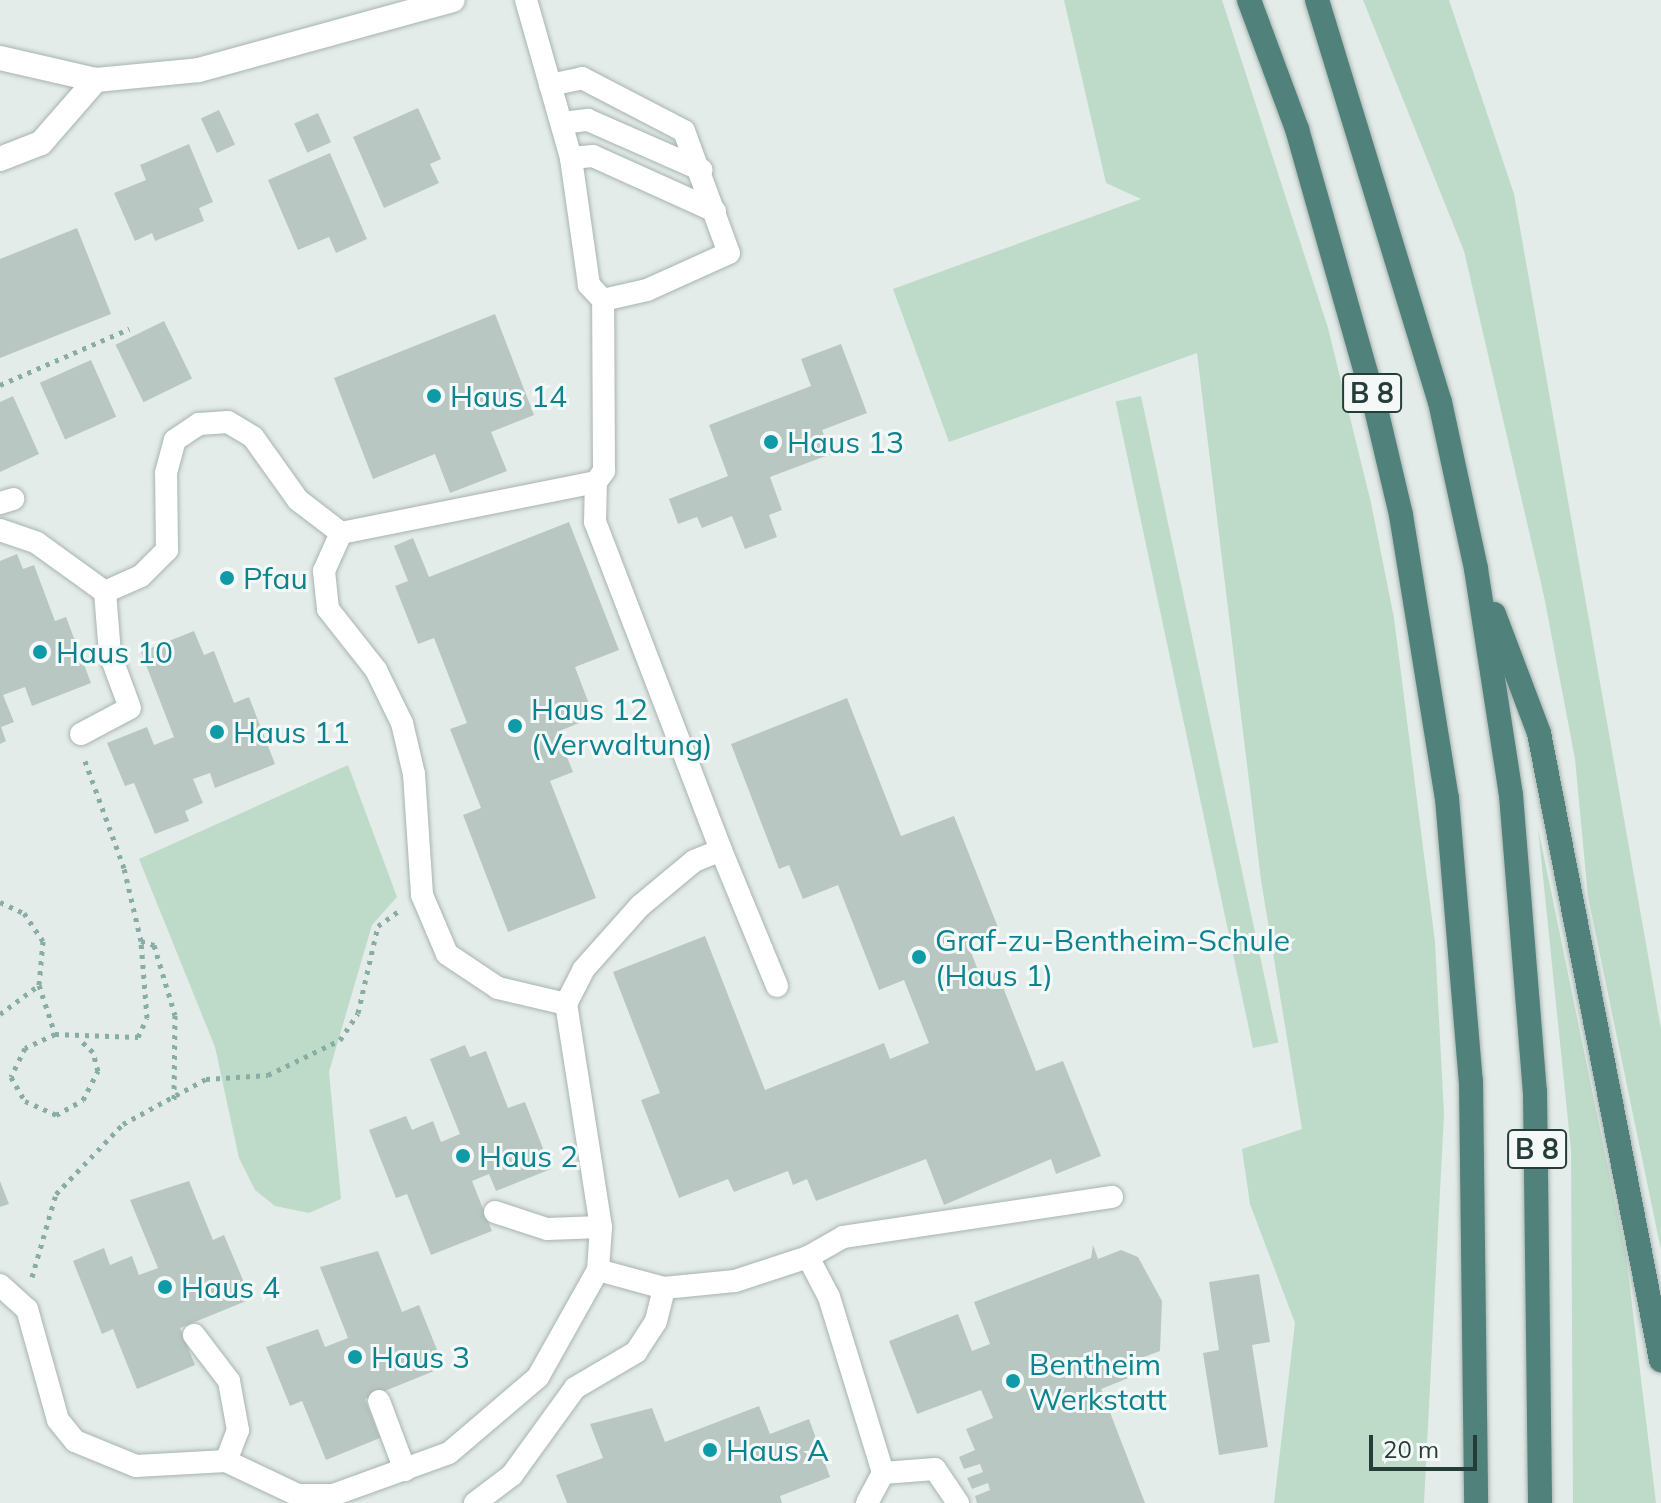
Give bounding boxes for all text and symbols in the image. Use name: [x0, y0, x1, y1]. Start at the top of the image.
road number: B 8: [1342, 369, 1402, 417]
place label: Haus 14: [450, 378, 567, 414]
marker: Haus 14: [425, 387, 443, 405]
place label: Haus 13: [787, 424, 904, 460]
marker: Haus 13: [762, 433, 780, 451]
place label: Pfau: [243, 560, 308, 596]
marker: Pfau: [218, 569, 236, 587]
place label: Haus 10: [56, 634, 173, 670]
marker: Haus 10: [31, 643, 49, 661]
place label: Haus 12 (Verwaltung): [531, 691, 713, 762]
place label: Haus 11: [233, 714, 350, 750]
marker: Haus 12 (Verwaltung): [506, 717, 524, 735]
marker: Haus 11: [208, 723, 226, 741]
place label: Graf-zu-Bentheim-Schule (Haus 1): [935, 922, 1290, 992]
marker: Graf-zu-Bentheim-Schule (Haus 1): [910, 948, 928, 966]
road number: B 8: [1507, 1125, 1567, 1173]
place label: Haus 2: [479, 1138, 578, 1174]
marker: Haus 2: [454, 1147, 472, 1165]
place label: Haus 4: [181, 1269, 280, 1305]
marker: Haus 4: [156, 1278, 174, 1296]
place label: Haus 3: [371, 1339, 470, 1375]
place label: Bentheim Werkstatt: [1029, 1346, 1167, 1416]
marker: Haus 3: [346, 1348, 364, 1366]
marker: Bentheim Werkstatt: [1004, 1372, 1022, 1390]
scale bar: [1373, 1419, 1481, 1469]
place label: Haus A: [726, 1432, 829, 1468]
text: 20 m: [1383, 1434, 1439, 1464]
marker: Haus A: [701, 1441, 719, 1459]

